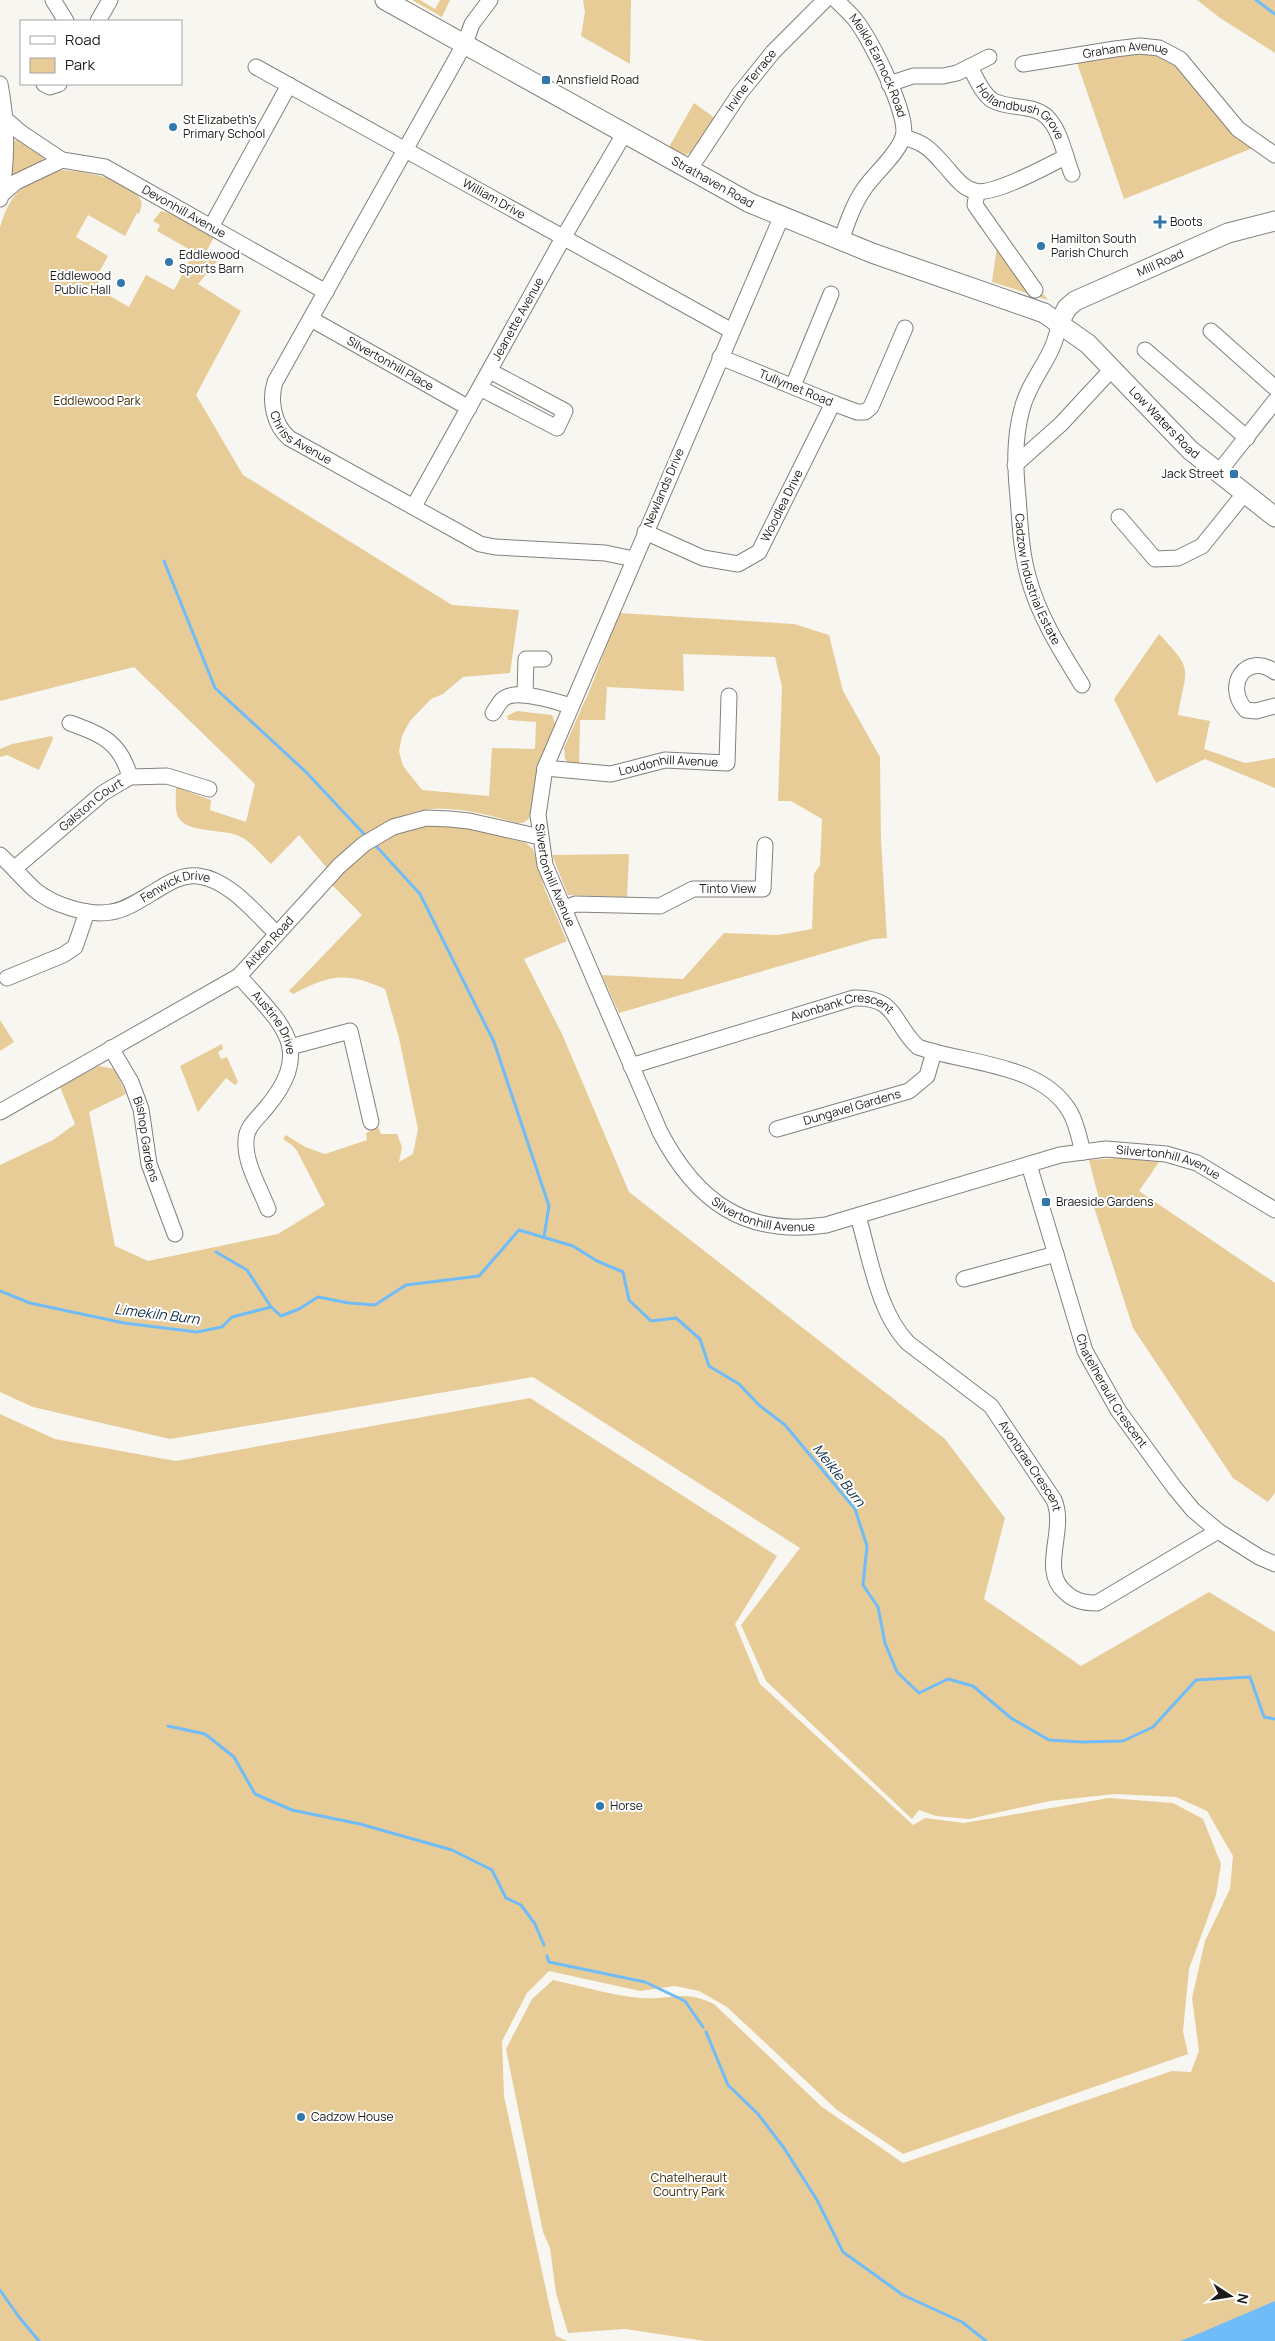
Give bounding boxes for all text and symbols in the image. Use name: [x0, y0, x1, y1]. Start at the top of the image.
street label: Meikle Earnock Road: [846, 10, 911, 119]
legend: [20, 20, 182, 85]
text: Road: [65, 29, 101, 50]
street label: Graham Avenue: [1081, 37, 1172, 62]
street label: Irvine Terrace: [721, 45, 780, 115]
text: Park: [65, 54, 95, 75]
place label: Annsfield Road: [556, 71, 639, 88]
marker: Annsfield Road: [540, 74, 552, 86]
street label: Hollandbush Grove: [972, 80, 1068, 142]
place label: St Elizabeth's Primary School: [183, 111, 265, 142]
marker: St Elizabeth's Primary School: [167, 121, 179, 133]
street label: Strathaven Road: [669, 152, 757, 212]
street label: William Drive: [460, 174, 529, 223]
street label: Devonhill Avenue: [139, 181, 229, 242]
place label: Boots: [1170, 213, 1203, 230]
marker: Boots: [1154, 216, 1166, 228]
place label: Hamilton South Parish Church: [1051, 230, 1136, 261]
marker: Hamilton South Parish Church: [1035, 240, 1047, 252]
street label: Mill Road: [1134, 245, 1186, 280]
place label: Eddlewood Sports Barn: [179, 246, 244, 277]
marker: Eddlewood Sports Barn: [163, 256, 175, 268]
place label: Eddlewood Public Hall: [50, 267, 111, 298]
street label: Jeanette Avenue: [488, 274, 548, 363]
marker: Eddlewood Public Hall: [115, 277, 127, 289]
street label: Silvertonhill Place: [344, 332, 437, 394]
street label: Tullymet Road: [757, 365, 836, 410]
street label: Low Waters Road: [1125, 382, 1203, 462]
park label: Eddlewood Park: [53, 392, 142, 409]
street label: Chriss Avenue: [266, 409, 335, 468]
street label: Newlands Drive: [639, 446, 688, 530]
place label: Jack Street: [1162, 465, 1224, 482]
street label: Woodlea Drive: [756, 466, 807, 544]
marker: Jack Street: [1228, 468, 1240, 480]
street label: Cadzow Industrial Estate: [1011, 513, 1065, 648]
street label: Loudonhill Avenue: [617, 751, 719, 780]
street label: Galston Court: [55, 774, 126, 835]
street label: Silvertonhill Avenue: [531, 823, 580, 929]
street label: Fenwick Drive: [137, 867, 213, 906]
street label: Tinto View: [699, 880, 756, 897]
street label: Aitken Road: [240, 912, 297, 972]
street label: Austine Drive: [248, 987, 300, 1055]
street label: Avonbank Crescent: [788, 989, 899, 1025]
street label: Dungavel Gardens: [801, 1085, 903, 1129]
street label: Bishop Gardens: [129, 1094, 164, 1184]
street label: Silvertonhill Avenue: [1115, 1141, 1224, 1183]
street label: Silvertonhill Avenue: [708, 1193, 816, 1235]
place label: Braeside Gardens: [1056, 1193, 1153, 1210]
marker: Braeside Gardens: [1040, 1196, 1052, 1208]
water label: Limekiln Burn: [114, 1299, 201, 1328]
street label: Chatelherault Crescent: [1072, 1332, 1152, 1451]
street label: Avonbrae Crescent: [995, 1417, 1066, 1513]
water label: Meikle Burn: [809, 1439, 870, 1510]
place label: Horse: [610, 1797, 643, 1814]
marker: Horse: [594, 1800, 606, 1812]
place label: Cadzow House: [311, 2108, 393, 2125]
marker: Cadzow House: [295, 2111, 307, 2123]
park label: Chatelherault Country Park: [651, 2169, 727, 2200]
north arrow: [1205, 2271, 1255, 2321]
text: N: [1233, 2292, 1254, 2306]

